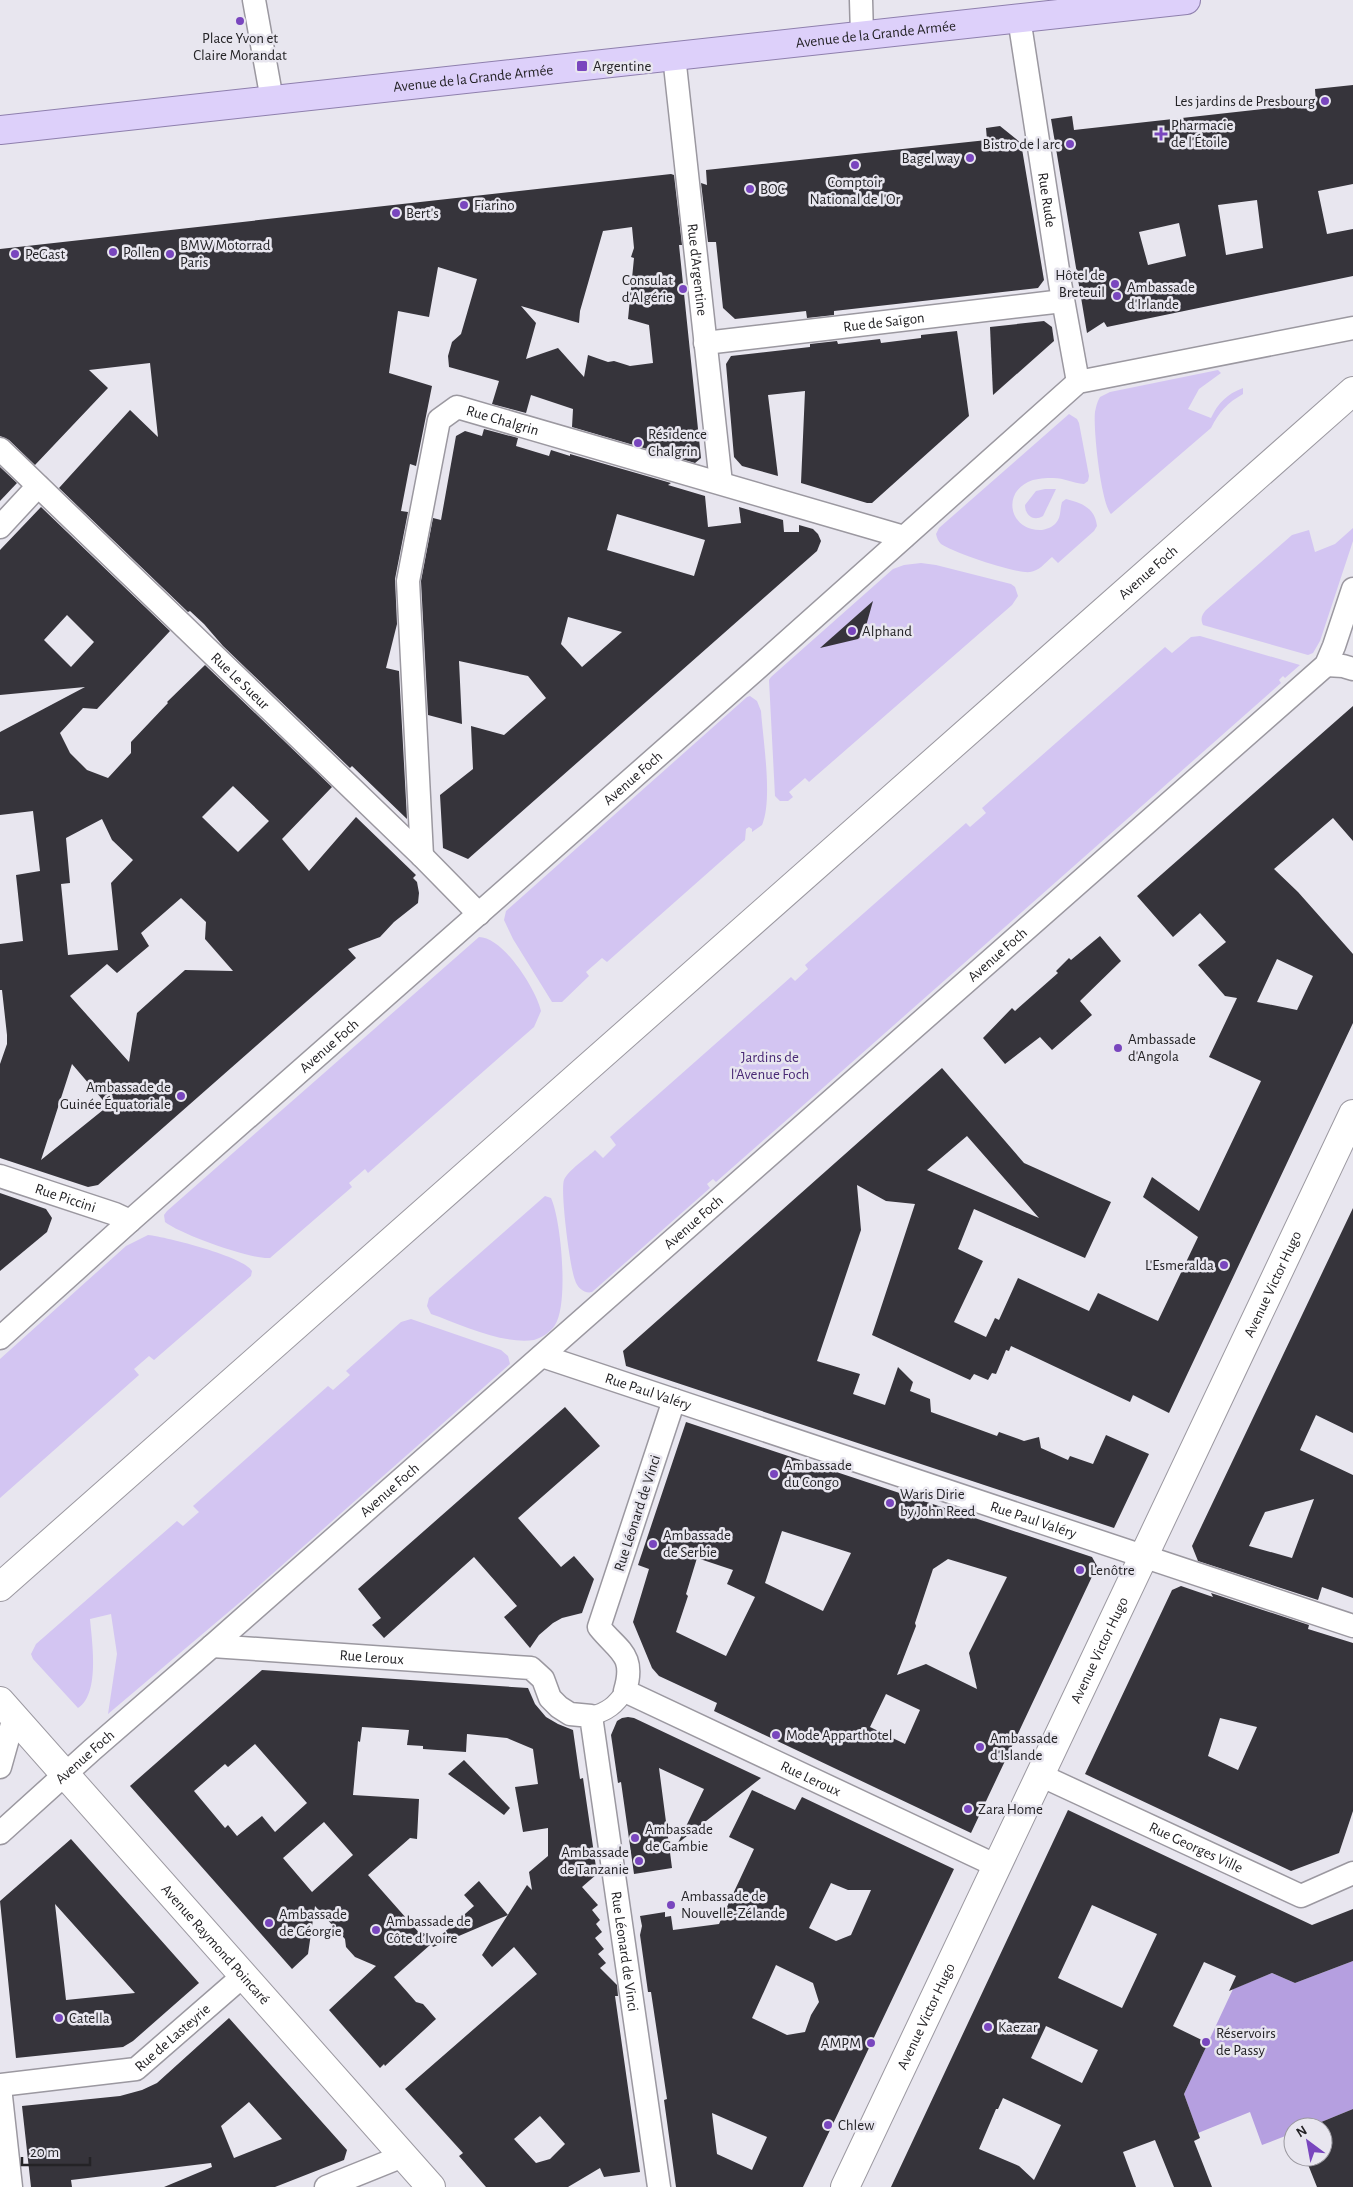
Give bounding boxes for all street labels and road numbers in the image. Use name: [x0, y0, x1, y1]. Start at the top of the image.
street label: Avenue de la Grande Armée: [795, 18, 957, 51]
street label: Avenue de la Grande Armée: [392, 62, 554, 95]
street label: Rue Rude: [1035, 171, 1058, 229]
street label: Rue d'Argentine: [684, 223, 710, 317]
street label: Rue de Saïgon: [842, 310, 925, 335]
street label: Rue Chalgrin: [464, 403, 541, 438]
street label: Avenue Foch: [1116, 543, 1181, 603]
street label: Rue Le Sueur: [208, 650, 272, 713]
street label: Avenue Foch: [601, 748, 665, 808]
street label: Avenue Foch: [965, 925, 1030, 985]
street label: Avenue Foch: [297, 1016, 362, 1076]
street label: Rue Piccini: [33, 1181, 98, 1215]
street label: Avenue Foch: [661, 1193, 726, 1252]
street label: Avenue Victor Hugo: [1241, 1229, 1304, 1340]
street label: Rue Paul Valéry: [603, 1371, 694, 1413]
street label: Rue Léonard de Vinci: [612, 1453, 663, 1573]
street label: Avenue Foch: [357, 1460, 422, 1520]
street label: Rue Paul Valéry: [988, 1499, 1079, 1542]
street label: Avenue Victor Hugo: [1068, 1595, 1131, 1706]
street label: Rue Leroux: [339, 1648, 405, 1667]
street label: Avenue Foch: [53, 1727, 117, 1787]
street label: Rue Leroux: [778, 1758, 843, 1800]
street label: Rue Georges Ville: [1147, 1820, 1245, 1876]
street label: Avenue Raymond Poincaré: [158, 1882, 272, 2007]
street label: Rue Léonard de Vinci: [608, 1890, 641, 2013]
street label: Avenue Victor Hugo: [895, 1961, 958, 2072]
street label: Rue de Lasteyrie: [132, 2001, 213, 2074]

